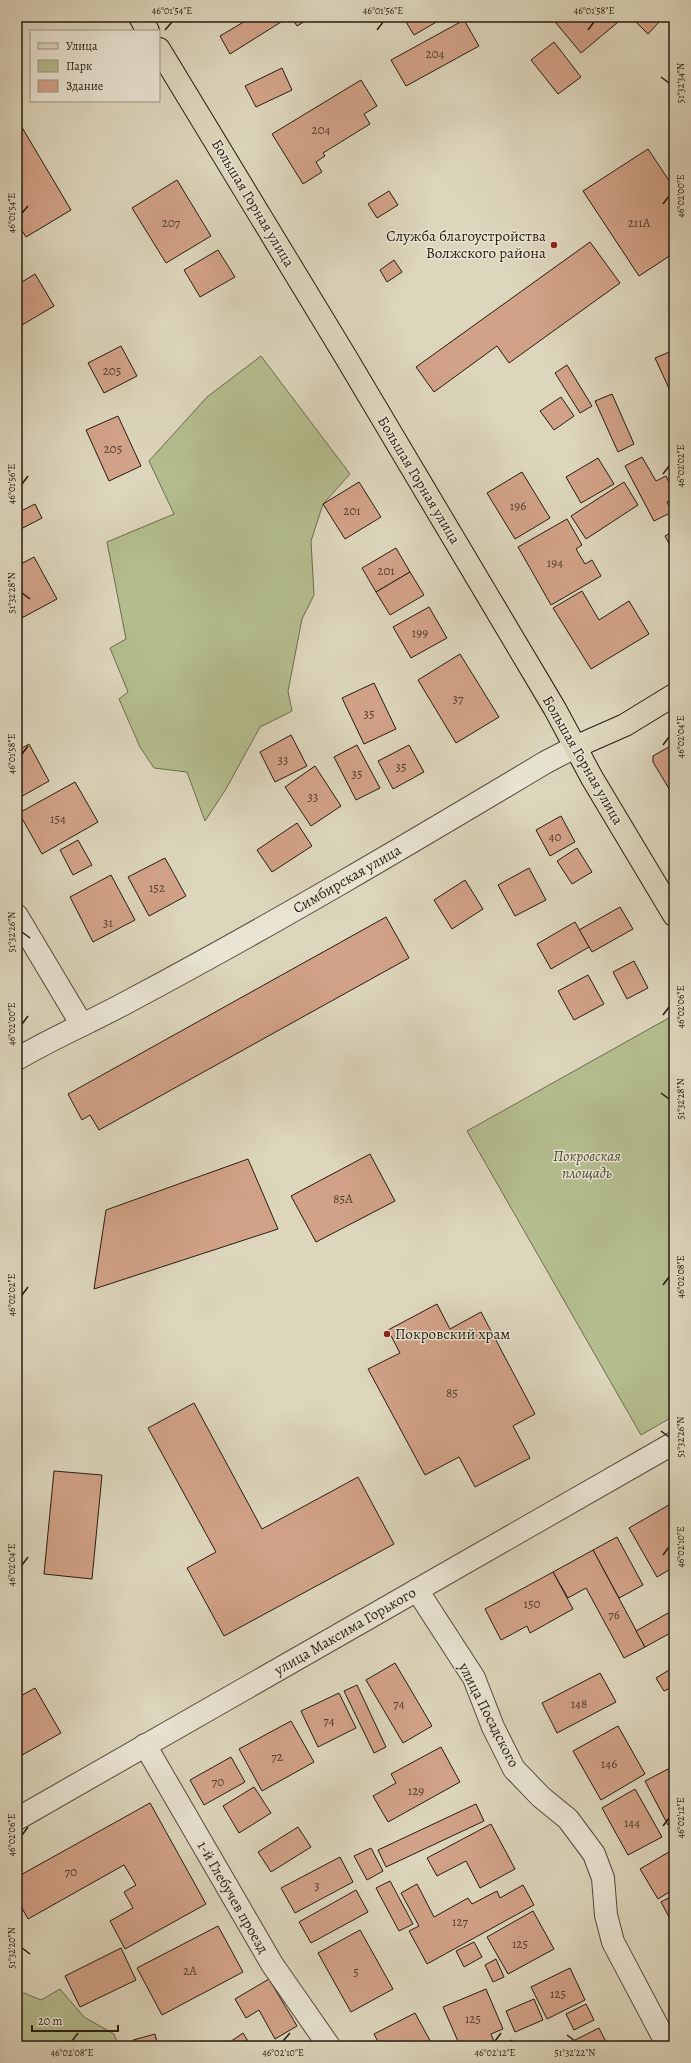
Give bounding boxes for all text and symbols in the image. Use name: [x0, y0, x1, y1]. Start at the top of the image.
text: 46°01'54"E: [152, 4, 192, 17]
text: 46°01'56"E: [363, 4, 403, 17]
text: 46°01'58"E: [574, 4, 614, 17]
legend: [30, 30, 160, 102]
text: Улица: [66, 38, 98, 54]
house number: 204: [426, 45, 445, 62]
text: Парк: [66, 58, 92, 74]
text: 51°32'34"N: [674, 63, 687, 103]
text: Здание: [66, 78, 103, 94]
house number: 204: [312, 121, 331, 138]
street label: Большая Горная улица: [207, 135, 299, 271]
text: 46°02'00"E: [674, 174, 687, 218]
text: 46°01'54"E: [5, 193, 18, 233]
house number: 207: [162, 214, 181, 231]
house number: 211А: [628, 214, 651, 231]
place label: Служба благоустройства Волжского района: [386, 226, 546, 263]
marker: Служба благоустройства Волжского района: [549, 240, 559, 250]
house number: 205: [103, 362, 121, 379]
street label: Большая Горная улица: [373, 412, 465, 548]
house number: 205: [104, 440, 122, 457]
text: 46°02'02"E: [674, 444, 687, 487]
text: 46°01'56"E: [5, 464, 18, 504]
house number: 196: [510, 497, 526, 514]
house number: 201: [343, 502, 361, 519]
house number: 194: [547, 554, 563, 571]
house number: 201: [377, 562, 395, 579]
text: 51°32'28"N: [5, 572, 18, 614]
house number: 199: [412, 624, 428, 641]
house number: 37: [453, 690, 464, 707]
street label: Большая Горная улица: [538, 692, 628, 828]
house number: 35: [364, 705, 375, 722]
text: 46°02'04"E: [674, 716, 687, 758]
text: 46°01'58"E: [5, 734, 18, 774]
house number: 33: [278, 751, 288, 768]
house number: 35: [396, 758, 407, 775]
house number: 35: [352, 765, 363, 782]
house number: 33: [308, 788, 318, 805]
house number: 154: [50, 810, 66, 827]
house number: 40: [549, 828, 561, 845]
street label: Симбирская улица: [289, 840, 405, 918]
house number: 152: [149, 879, 165, 896]
text: 51°32'26"N: [5, 912, 18, 952]
house number: 31: [103, 914, 113, 931]
text: 46°02'06"E: [674, 985, 687, 1028]
text: 46°02'00"E: [5, 1002, 18, 1046]
text: 51°32'28"N: [674, 1078, 687, 1120]
park label: Покровская площадь: [553, 1146, 621, 1183]
house number: 85А: [333, 1190, 353, 1207]
text: 46°02'08"E: [674, 1255, 687, 1299]
text: 46°02'02"E: [5, 1273, 18, 1316]
place label: Покровский храм: [395, 1324, 510, 1344]
marker: Покровский храм: [382, 1329, 392, 1339]
house number: 85: [446, 1384, 458, 1401]
text: 51°32'26"N: [674, 1417, 687, 1457]
text: 46°02'10"E: [674, 1526, 687, 1568]
text: 46°02'04"E: [5, 1544, 18, 1586]
street label: улица Максима Горького: [270, 1582, 420, 1680]
house number: 150: [524, 1595, 541, 1612]
house number: 76: [608, 1606, 620, 1623]
street label: улица Посадского: [453, 1658, 524, 1771]
house number: 74: [393, 1695, 405, 1712]
house number: 148: [571, 1695, 587, 1712]
house number: 74: [323, 1712, 335, 1729]
house number: 72: [271, 1748, 283, 1765]
house number: 146: [601, 1755, 617, 1772]
house number: 70: [212, 1773, 224, 1790]
house number: 129: [408, 1782, 424, 1799]
text: 46°02'12"E: [674, 1797, 687, 1839]
text: 46°02'06"E: [5, 1813, 18, 1856]
house number: 144: [624, 1814, 640, 1831]
street label: 1-й Глебучев проезд: [193, 1837, 273, 1957]
house number: 70: [65, 1863, 77, 1880]
house number: 3: [314, 1877, 320, 1894]
house number: 127: [452, 1913, 469, 1930]
text: 51°32'20"N: [5, 1927, 18, 1969]
house number: 125: [512, 1935, 528, 1952]
house number: 2А: [183, 1962, 197, 1979]
house number: 5: [353, 1963, 359, 1980]
house number: 125: [550, 1985, 566, 2002]
scale bar: [32, 2007, 118, 2033]
house number: 125: [465, 2010, 481, 2027]
text: 20 m: [38, 2013, 62, 2029]
text: 46°02'08"E: [50, 2046, 94, 2059]
text: 46°02'10"E: [262, 2046, 304, 2059]
text: 46°02'12"E: [474, 2046, 516, 2059]
text: 51°32'22"N: [554, 2046, 596, 2059]

